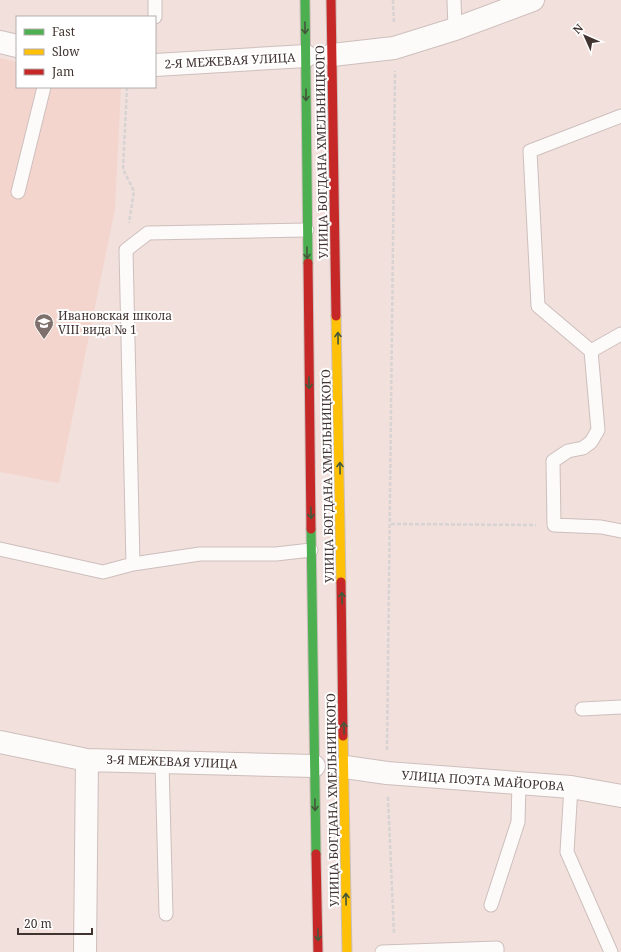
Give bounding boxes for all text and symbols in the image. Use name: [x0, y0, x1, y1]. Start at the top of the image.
legend: [16, 16, 156, 88]
north arrow: [565, 16, 605, 56]
text: N: [569, 20, 586, 37]
one-way arrow: [301, 21, 309, 34]
text: Fast: [52, 23, 75, 40]
text: Slow: [52, 43, 80, 60]
street label: УЛИЦА БОГДАНА ХМЕЛЬНИЦКОГО: [311, 45, 332, 259]
street label: 2-Я МЕЖЕВАЯ УЛИЦА: [164, 49, 296, 72]
text: Jam: [51, 63, 74, 80]
one-way arrow: [302, 88, 310, 101]
one-way arrow: [303, 246, 311, 259]
place label: Ивановская школа VIII вида № 1: [58, 307, 172, 338]
school or university icon: Ивановская школа VIII вида № 1: [33, 312, 55, 340]
one-way arrow: [334, 332, 341, 345]
street label: УЛИЦА БОГДАНА ХМЕЛЬНИЦКОГО: [317, 369, 338, 583]
one-way arrow: [305, 376, 313, 389]
one-way arrow: [336, 462, 344, 475]
one-way arrow: [307, 506, 315, 519]
one-way arrow: [338, 592, 346, 605]
street label: УЛИЦА БОГДАНА ХМЕЛЬНИЦКОГО: [322, 693, 343, 907]
one-way arrow: [340, 722, 348, 735]
street label: 3-Я МЕЖЕВАЯ УЛИЦА: [106, 751, 238, 772]
street label: УЛИЦА ПОЭТА МАЙОРОВА: [401, 766, 566, 795]
one-way arrow: [311, 798, 319, 811]
one-way arrow: [342, 893, 350, 906]
scale bar: [18, 910, 92, 936]
text: 20 m: [24, 915, 52, 932]
one-way arrow: [314, 928, 321, 941]

